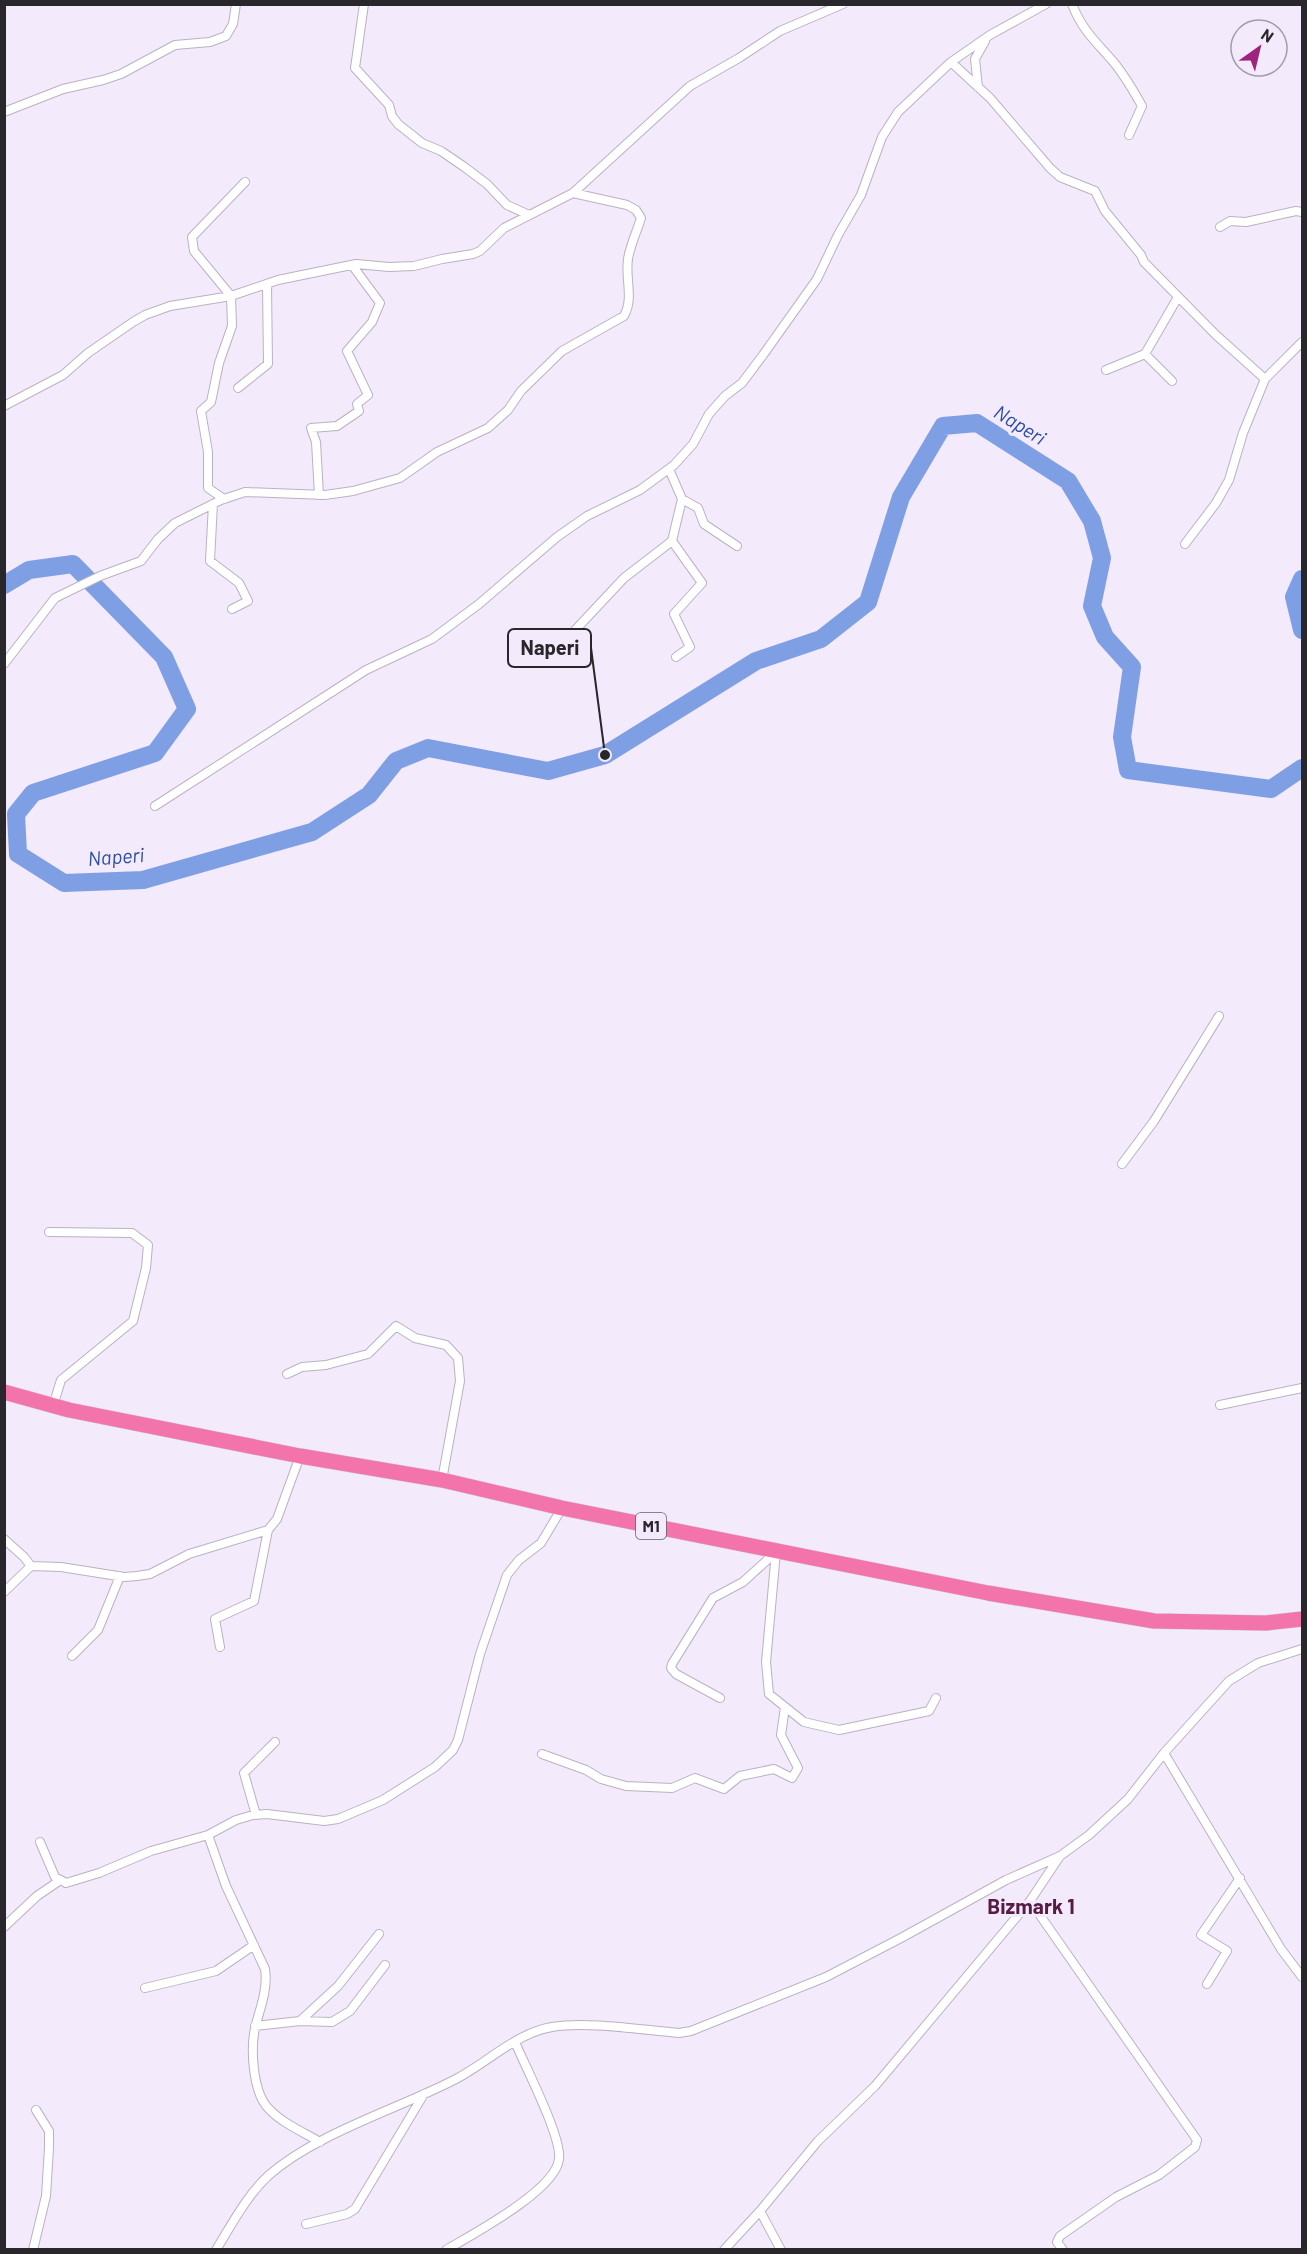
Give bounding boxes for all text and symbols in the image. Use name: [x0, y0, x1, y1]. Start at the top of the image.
north arrow: [1229, 18, 1289, 78]
text: N: [1258, 24, 1277, 46]
water label: Naperi: [990, 399, 1051, 449]
callout: Naperi: [508, 629, 591, 667]
text: Naperi: [521, 635, 579, 659]
water label: Naperi: [87, 842, 145, 870]
road number: M1: [636, 1513, 666, 1539]
district label: Bizmark 1: [987, 1893, 1075, 1918]

